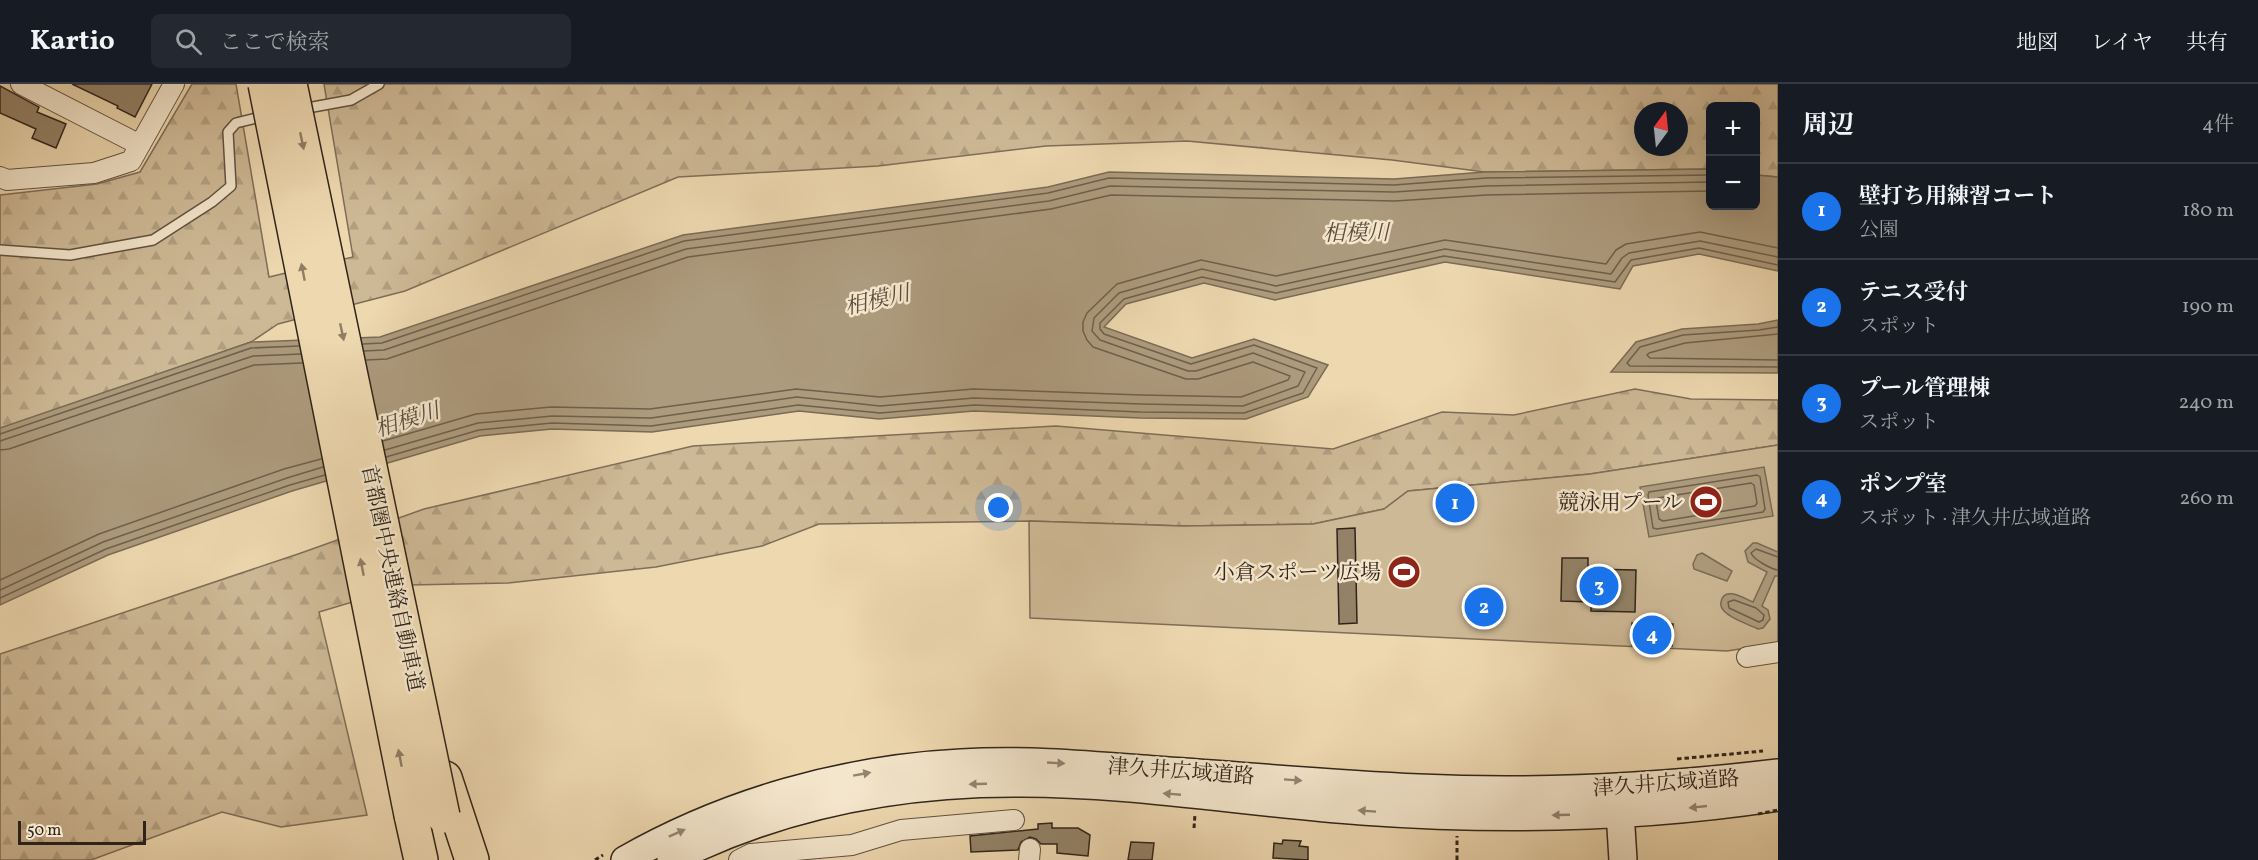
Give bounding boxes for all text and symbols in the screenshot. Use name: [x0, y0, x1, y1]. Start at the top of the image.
search box: [151, 14, 571, 68]
text: Kartio: [30, 22, 115, 61]
icon: search: [172, 25, 205, 58]
text: ここで検索: [220, 28, 330, 59]
text: 地図: [2016, 29, 2058, 58]
text: レイヤ: [2091, 29, 2153, 58]
text: 共有: [2186, 29, 2228, 58]
north arrow: [1634, 102, 1688, 156]
map controls: [1706, 102, 1760, 210]
button: +: [1706, 102, 1760, 156]
text: 周辺: [1802, 108, 1854, 144]
text: 4件: [2202, 111, 2234, 139]
one-way arrow: [298, 132, 307, 151]
button: −: [1706, 156, 1760, 210]
text: 壁打ち用練習コート: [1859, 182, 2057, 213]
text: 1: [1817, 197, 1826, 225]
text: 180 m: [2182, 197, 2234, 225]
text: 公園: [1859, 217, 1899, 245]
water label: 相模川: [1323, 218, 1391, 251]
one-way arrow: [298, 263, 307, 282]
water label: 相模川: [842, 278, 915, 324]
text: テニス受付: [1859, 278, 1968, 309]
text: 2: [1816, 293, 1827, 321]
text: 190 m: [2182, 293, 2234, 321]
text: スポット: [1859, 313, 1939, 341]
one-way arrow: [338, 323, 347, 342]
text: プール管理棟: [1859, 374, 1990, 405]
text: 3: [1816, 389, 1827, 417]
text: 240 m: [2179, 389, 2234, 417]
water label: 相模川: [372, 396, 446, 446]
text: スポット: [1859, 409, 1939, 437]
street label: 首都圏中央連絡自動車道: [353, 462, 430, 694]
text: ポンプ室: [1859, 470, 1947, 501]
pin: 1: [1436, 480, 1474, 526]
sports icon: 競泳用プール: [1688, 484, 1724, 520]
text: 4: [1815, 485, 1828, 513]
text: 260 m: [2179, 485, 2234, 513]
place label: 競泳用プール: [1558, 489, 1683, 518]
your location: [984, 493, 1013, 522]
text: スポット · 津久井広域道路: [1859, 505, 2091, 533]
sports icon: 小倉スポーツ広場: [1386, 554, 1422, 590]
one-way arrow: [357, 557, 366, 576]
place label: 小倉スポーツ広場: [1214, 559, 1381, 588]
pin: 3: [1580, 564, 1618, 608]
pin: 2: [1464, 584, 1504, 630]
pin: 4: [1632, 612, 1672, 658]
one-way arrow: [395, 748, 404, 767]
street label: 津久井広域道路: [1107, 753, 1255, 792]
one-way arrow: [1047, 758, 1066, 767]
street label: 津久井広域道路: [1592, 765, 1740, 804]
one-way arrow: [853, 769, 872, 778]
one-way arrow: [1283, 775, 1302, 784]
one-way arrow: [968, 779, 987, 788]
one-way arrow: [1163, 789, 1182, 799]
one-way arrow: [1689, 802, 1708, 812]
one-way arrow: [1357, 807, 1376, 816]
one-way arrow: [1552, 811, 1571, 820]
scale bar: [18, 818, 146, 846]
text: 50 m: [27, 820, 61, 842]
one-way arrow: [668, 829, 685, 838]

